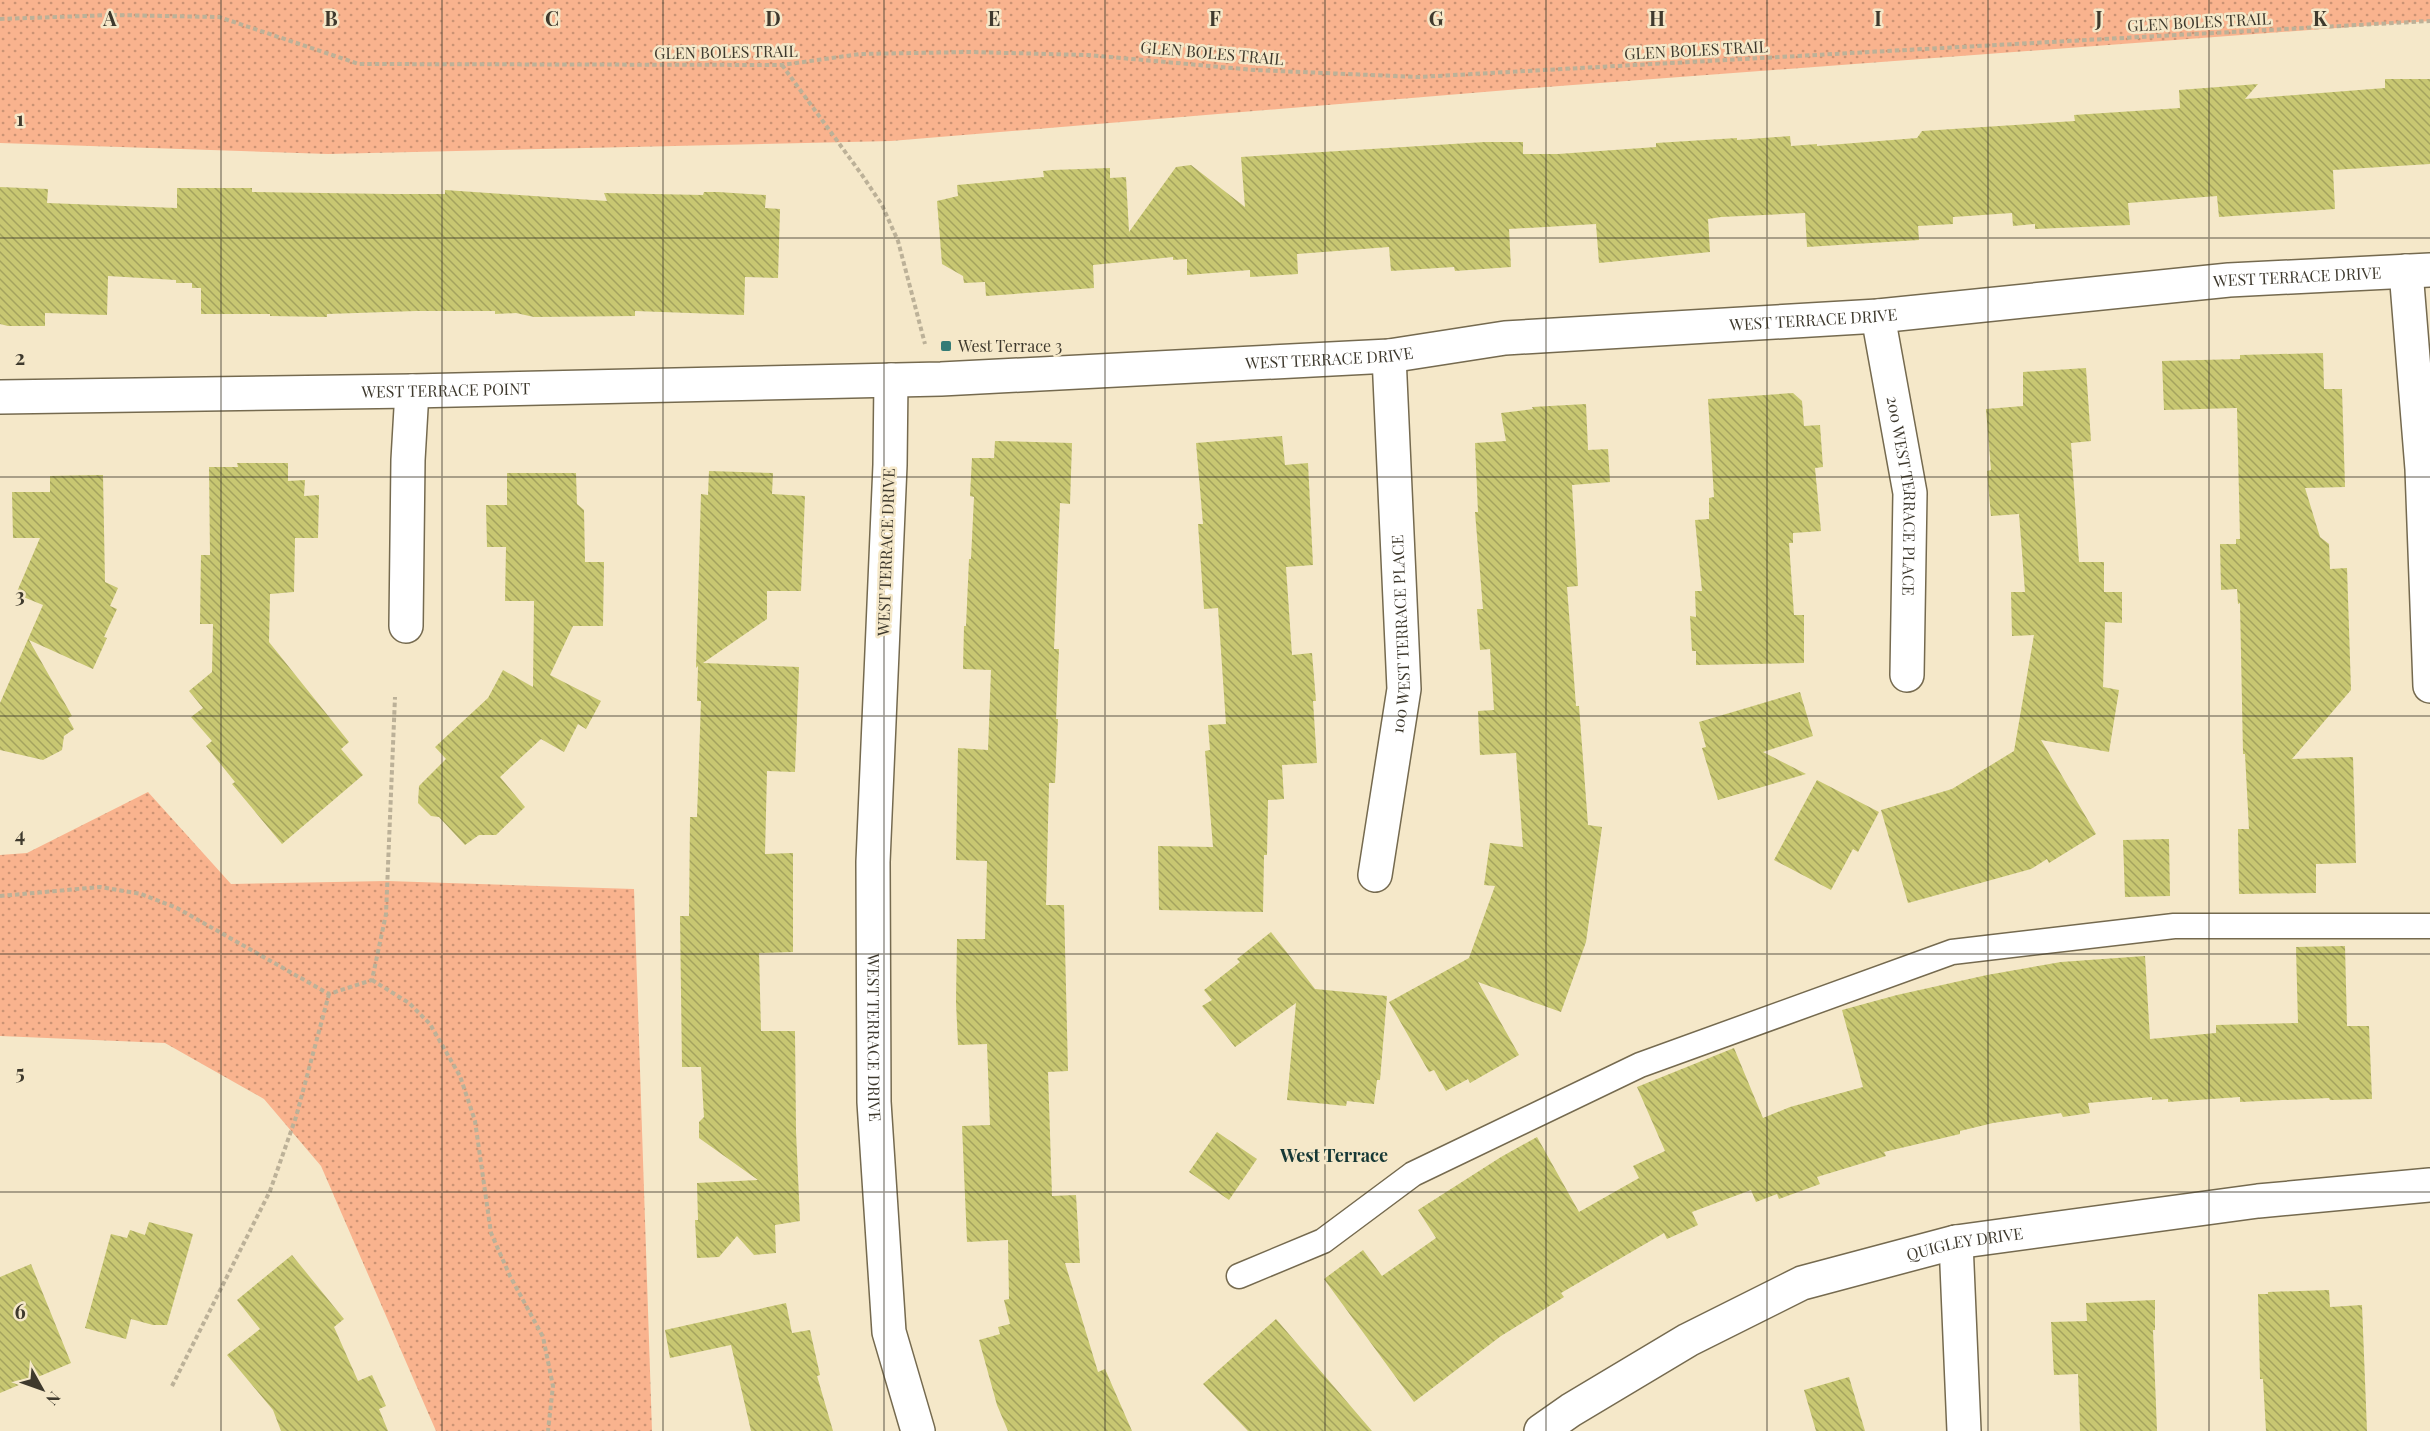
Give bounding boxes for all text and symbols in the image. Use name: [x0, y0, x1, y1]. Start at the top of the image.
text: A: [102, 4, 117, 31]
text: B: [324, 4, 338, 31]
text: C: [545, 4, 559, 31]
text: D: [765, 4, 781, 31]
text: E: [988, 4, 1000, 31]
text: F: [1209, 4, 1221, 31]
text: G: [1429, 4, 1444, 31]
text: H: [1649, 4, 1665, 31]
text: I: [1874, 4, 1882, 31]
text: J: [2094, 4, 2103, 31]
text: K: [2313, 4, 2328, 31]
street label: GLEN BOLES TRAIL: [2127, 7, 2271, 36]
street label: GLEN BOLES TRAIL: [1624, 35, 1768, 64]
street label: GLEN BOLES TRAIL: [1140, 36, 1285, 69]
street label: GLEN BOLES TRAIL: [654, 40, 798, 63]
text: 1: [16, 104, 24, 131]
street label: WEST TERRACE DRIVE: [2211, 261, 2382, 292]
street label: WEST TERRACE DRIVE: [1728, 303, 1898, 335]
place label: West Terrace 3: [957, 335, 1062, 356]
marker: West Terrace 3: [939, 339, 953, 353]
street label: WEST TERRACE DRIVE: [1244, 341, 1415, 373]
text: 2: [15, 343, 25, 370]
street label: WEST TERRACE POINT: [360, 377, 531, 402]
street label: 200 WEST TERRACE PLACE: [1883, 394, 1921, 596]
street label: WEST TERRACE DRIVE: [872, 468, 899, 637]
street label: 100 WEST TERRACE PLACE: [1386, 534, 1414, 735]
text: 3: [15, 581, 25, 608]
text: 4: [15, 820, 25, 847]
street label: WEST TERRACE DRIVE: [863, 952, 886, 1122]
text: 5: [15, 1058, 25, 1085]
district label: West Terrace: [1279, 1143, 1388, 1167]
street label: QUIGLEY DRIVE: [1904, 1222, 2024, 1265]
text: 6: [14, 1297, 26, 1324]
north arrow: [12, 1359, 72, 1419]
text: N: [42, 1388, 66, 1410]

